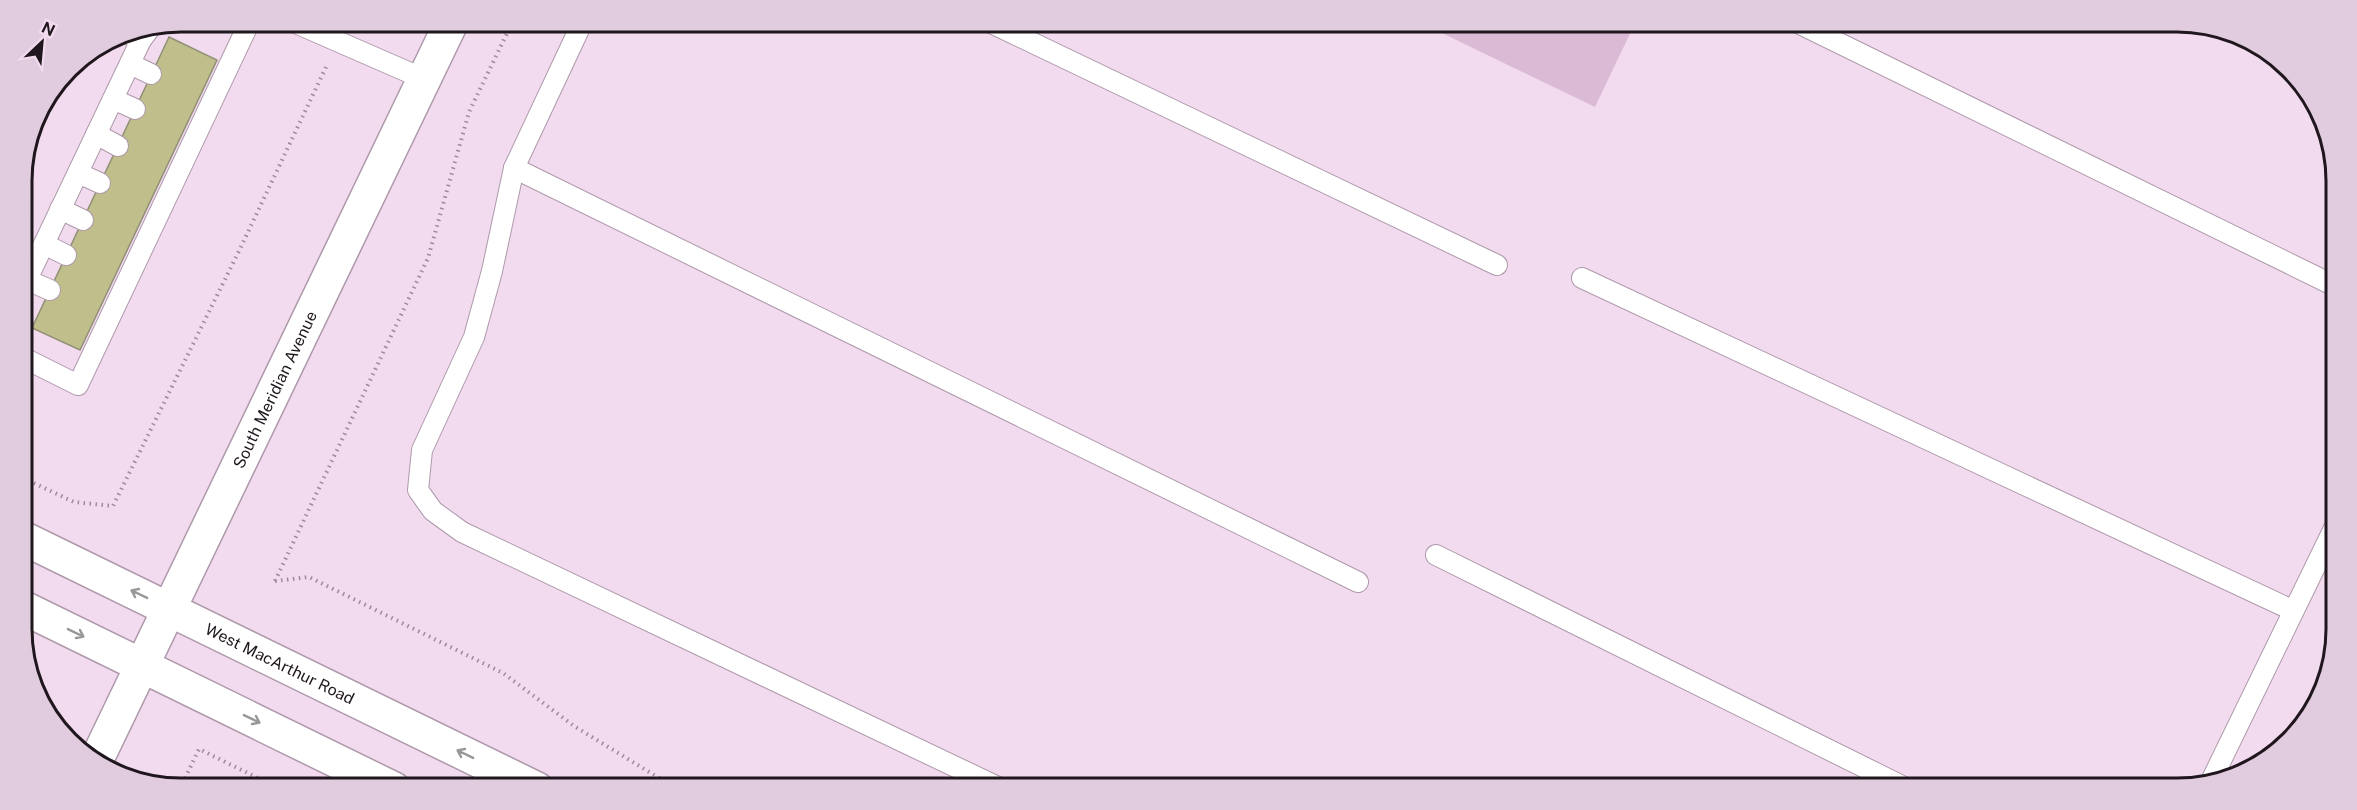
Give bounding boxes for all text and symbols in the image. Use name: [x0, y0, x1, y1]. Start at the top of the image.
north arrow: [12, 12, 72, 72]
text: N: [39, 18, 58, 40]
street label: South Meridian Avenue: [229, 308, 321, 471]
one-way arrow: [131, 588, 149, 600]
street label: West MacArthur Road: [202, 619, 358, 708]
one-way arrow: [67, 628, 85, 640]
one-way arrow: [242, 714, 260, 725]
one-way arrow: [457, 748, 475, 759]

